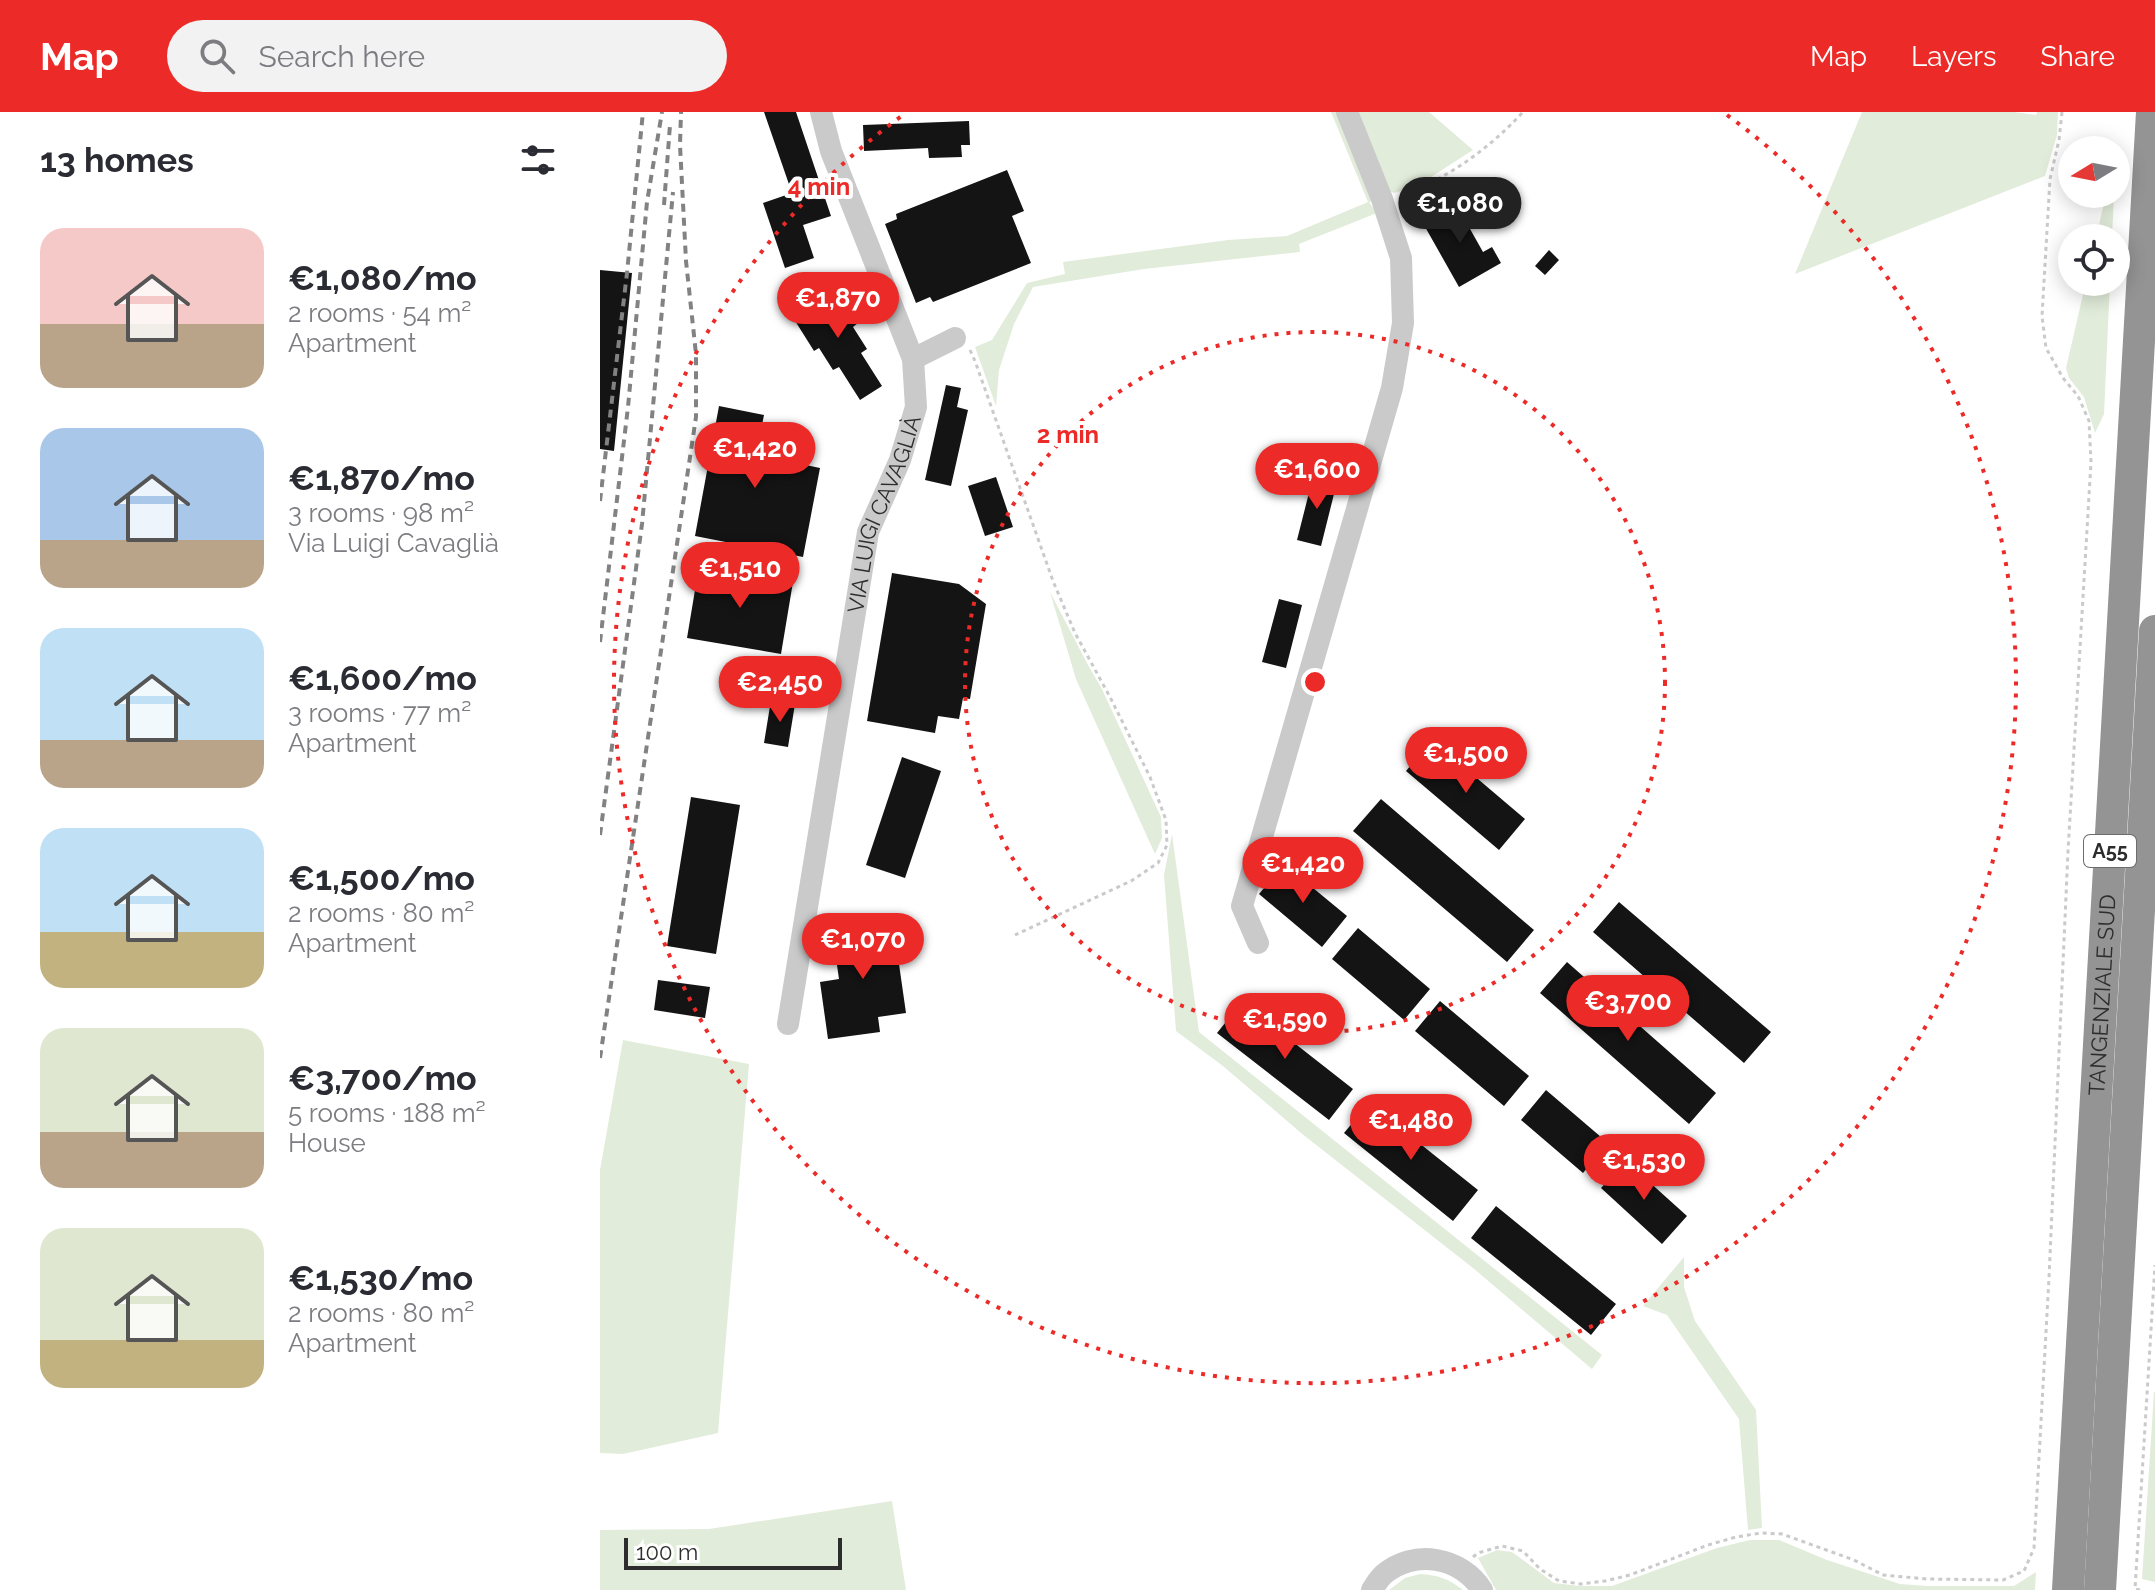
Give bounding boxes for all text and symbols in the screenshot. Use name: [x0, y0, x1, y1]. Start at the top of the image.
search box: [167, 20, 727, 92]
text: Map: [40, 34, 119, 79]
icon: search: [195, 34, 239, 78]
text: Search here: [259, 39, 425, 74]
text: Map: [1810, 40, 1867, 73]
text: Layers: [1911, 40, 1997, 73]
text: Share: [2041, 40, 2115, 73]
north arrow: [2058, 136, 2130, 208]
map controls: [2058, 136, 2130, 296]
icon: filters: [516, 138, 560, 182]
text: 13 homes: [40, 140, 194, 180]
text: 4 min: [788, 172, 850, 201]
pin: €1,080: [1395, 177, 1525, 245]
text: €1,080: [1416, 188, 1504, 218]
button: locate: [2058, 224, 2130, 296]
text: €1,080/mo: [288, 258, 477, 298]
icon: home: [104, 260, 200, 356]
pin: €1,870: [773, 272, 903, 340]
text: €1,870: [795, 283, 881, 313]
text: 2 rooms · 54 m²: [288, 298, 471, 328]
text: Apartment: [288, 328, 417, 358]
street label: VIA LUIGI CAVAGLIÀ: [842, 412, 926, 615]
text: 2 min: [1037, 420, 1099, 449]
pin: €1,420: [690, 422, 820, 490]
text: €1,420: [712, 433, 798, 463]
pin: €1,600: [1252, 443, 1382, 511]
text: €1,600: [1273, 454, 1361, 484]
text: €1,870/mo: [288, 458, 475, 498]
icon: home: [104, 460, 200, 556]
text: 3 rooms · 98 m²: [288, 498, 474, 528]
text: Via Luigi Cavaglià: [288, 528, 499, 558]
pin: €1,510: [675, 542, 805, 610]
text: €1,510: [699, 553, 781, 583]
pin: €2,450: [715, 656, 845, 724]
text: €1,600/mo: [288, 658, 477, 698]
icon: home: [104, 660, 200, 756]
text: €2,450: [737, 667, 823, 697]
centre of rings: [1301, 668, 1329, 696]
text: 3 rooms · 77 m²: [288, 698, 471, 728]
pin: €1,500: [1401, 727, 1531, 795]
text: Apartment: [288, 728, 417, 758]
text: €1,500: [1423, 738, 1509, 768]
road number: A55: [2084, 835, 2136, 867]
pin: €1,420: [1238, 837, 1368, 905]
text: €1,420: [1260, 848, 1346, 878]
text: €1,500/mo: [288, 858, 475, 898]
icon: home: [104, 860, 200, 956]
street label: TANGENZIALE SUD: [2083, 894, 2121, 1096]
text: 2 rooms · 80 m²: [288, 898, 474, 928]
pin: €1,070: [798, 913, 928, 981]
text: €1,070: [820, 924, 906, 954]
text: Apartment: [288, 928, 417, 958]
pin: €3,700: [1563, 975, 1693, 1043]
text: €3,700: [1584, 986, 1672, 1016]
pin: €1,590: [1220, 993, 1350, 1061]
text: €1,590: [1242, 1004, 1328, 1034]
text: €3,700/mo: [288, 1058, 477, 1098]
icon: home: [104, 1060, 200, 1156]
pin: €1,480: [1346, 1094, 1476, 1162]
text: 5 rooms · 188 m²: [288, 1098, 486, 1128]
text: €1,480: [1368, 1105, 1454, 1135]
text: House: [288, 1128, 366, 1158]
pin: €1,530: [1579, 1134, 1709, 1202]
text: €1,530: [1602, 1145, 1686, 1175]
text: €1,530/mo: [288, 1258, 473, 1298]
icon: home: [104, 1260, 200, 1356]
text: 2 rooms · 80 m²: [288, 1298, 474, 1328]
text: Apartment: [288, 1328, 417, 1358]
scale bar: [624, 1534, 842, 1570]
text: 100 m: [636, 1539, 698, 1565]

